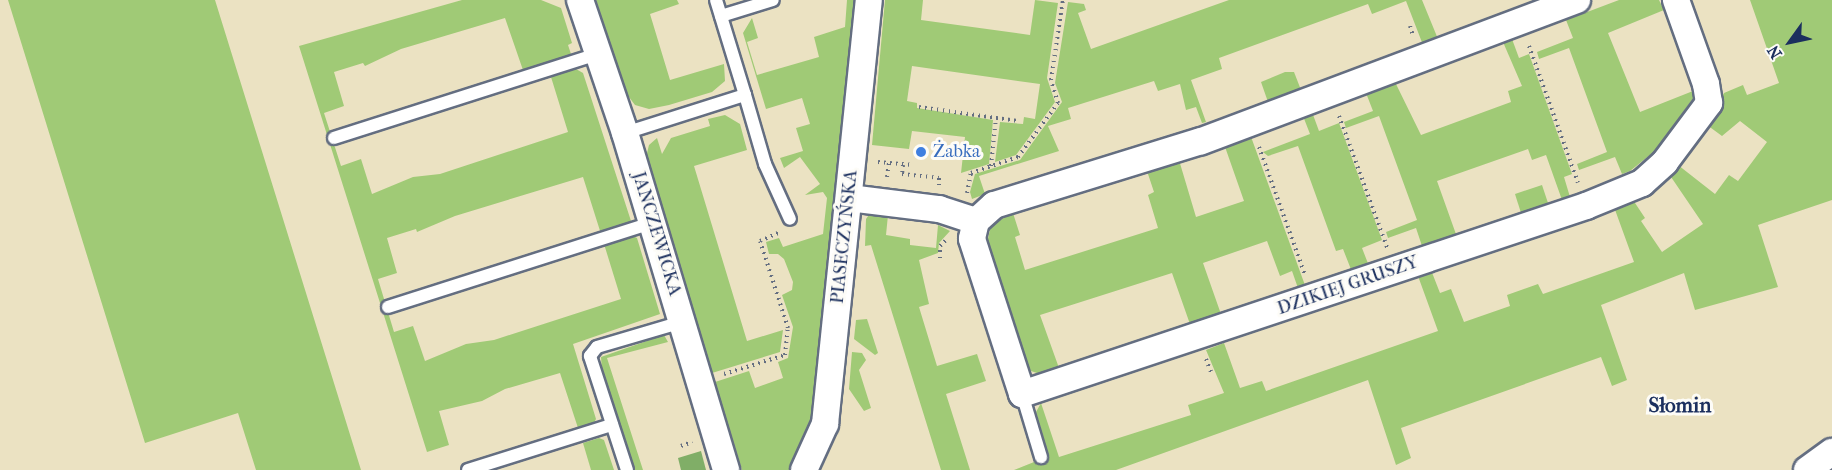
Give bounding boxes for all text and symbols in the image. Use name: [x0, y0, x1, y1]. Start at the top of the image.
north arrow: [1760, 12, 1820, 72]
text: N: [1763, 42, 1786, 62]
place label: Żabka: [933, 141, 980, 163]
marker: Żabka: [914, 145, 928, 159]
street label: JANCZEWICKA: [627, 169, 685, 299]
street label: PIASECZYŃSKA: [827, 169, 863, 305]
street label: DZIKIEJ GRUSZY: [1275, 252, 1421, 320]
district label: Słomin: [1649, 392, 1711, 418]

